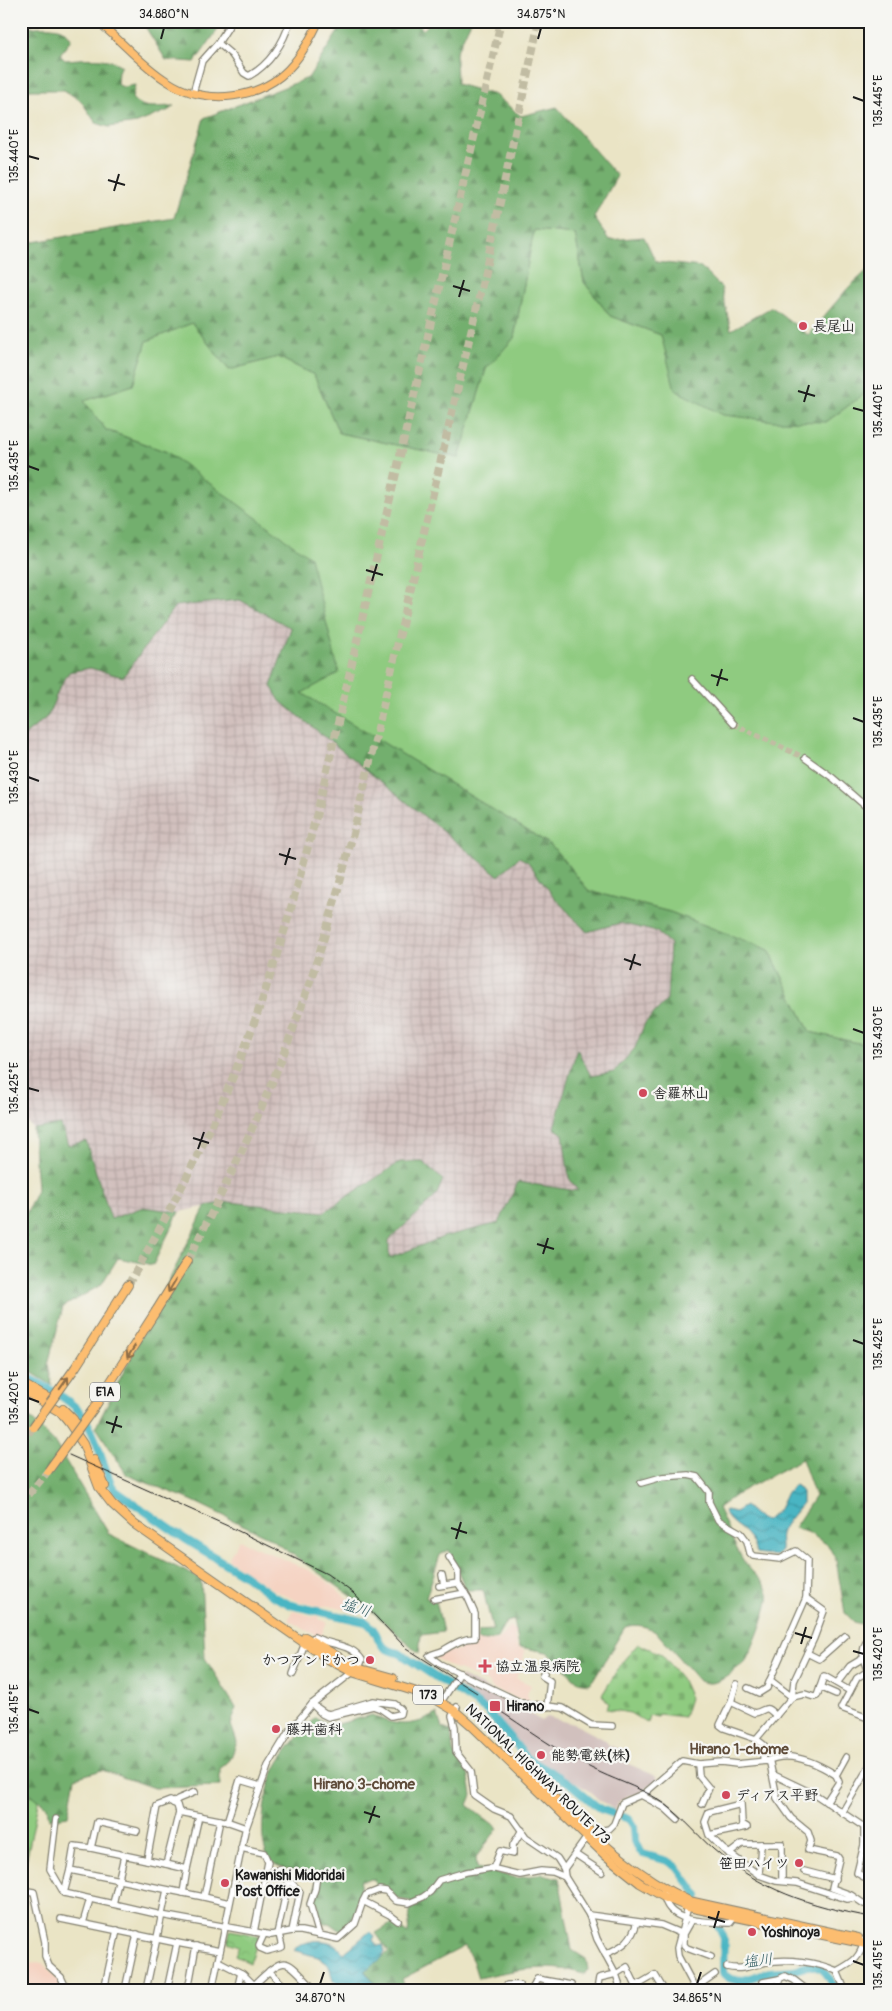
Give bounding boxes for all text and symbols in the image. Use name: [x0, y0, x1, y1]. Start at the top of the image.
text: 34.880°N: [139, 7, 189, 22]
text: 34.875°N: [517, 7, 565, 22]
text: 135.445°E: [871, 75, 886, 127]
text: 135.440°E: [7, 129, 22, 183]
place label: 長尾山: [813, 318, 855, 335]
marker: 長尾山: [797, 320, 809, 332]
text: 135.440°E: [871, 384, 886, 438]
text: 135.435°E: [7, 440, 22, 492]
text: 135.435°E: [871, 696, 886, 748]
text: 135.430°E: [7, 750, 22, 804]
text: 135.430°E: [871, 1006, 886, 1060]
text: 135.425°E: [7, 1062, 22, 1114]
place label: 舎羅林山: [653, 1085, 709, 1102]
marker: 舎羅林山: [637, 1087, 649, 1099]
one-way arrow: [166, 1279, 176, 1293]
text: 135.425°E: [871, 1318, 886, 1370]
one-way arrow: [125, 1345, 135, 1359]
text: 135.420°E: [7, 1371, 22, 1425]
one-way arrow: [59, 1377, 69, 1391]
road number: E1A: [90, 1382, 120, 1401]
water label: 塩川: [339, 1594, 373, 1622]
text: 135.420°E: [871, 1627, 886, 1681]
place label: かつアンドかつ: [262, 1652, 360, 1669]
marker: かつアンドかつ: [364, 1654, 376, 1666]
place label: 協立温泉病院: [496, 1658, 580, 1675]
marker: 協立温泉病院: [478, 1659, 492, 1673]
text: 135.415°E: [7, 1684, 22, 1734]
road number: 173: [413, 1686, 443, 1704]
place label: Hirano: [506, 1698, 545, 1715]
marker: Hirano: [488, 1699, 502, 1713]
street label: NATIONAL HIGHWAY ROUTE 173: [462, 1700, 614, 1848]
place label: 藤井歯科: [286, 1721, 343, 1738]
marker: 藤井歯科: [270, 1723, 282, 1735]
district label: Hirano 1-chome: [689, 1740, 789, 1759]
place label: 能勢電鉄(株): [551, 1747, 630, 1764]
marker: 能勢電鉄(株): [535, 1749, 547, 1761]
district label: Hirano 3-chome: [313, 1775, 416, 1794]
place label: ディアス平野: [736, 1787, 818, 1804]
marker: ディアス平野: [720, 1789, 732, 1801]
place label: 笹田ハイツ: [719, 1855, 789, 1872]
marker: 笹田ハイツ: [793, 1857, 805, 1869]
place label: Kawanishi Midoridai Post Office: [235, 1867, 345, 1900]
marker: Kawanishi Midoridai Post Office: [219, 1877, 231, 1889]
place label: Yoshinoya: [761, 1924, 820, 1941]
marker: Yoshinoya: [746, 1926, 758, 1938]
text: 135.415°E: [871, 1940, 886, 1990]
water label: 塩川: [742, 1950, 774, 1972]
text: 34.870°N: [295, 1991, 345, 2006]
text: 34.865°N: [672, 1991, 722, 2006]

